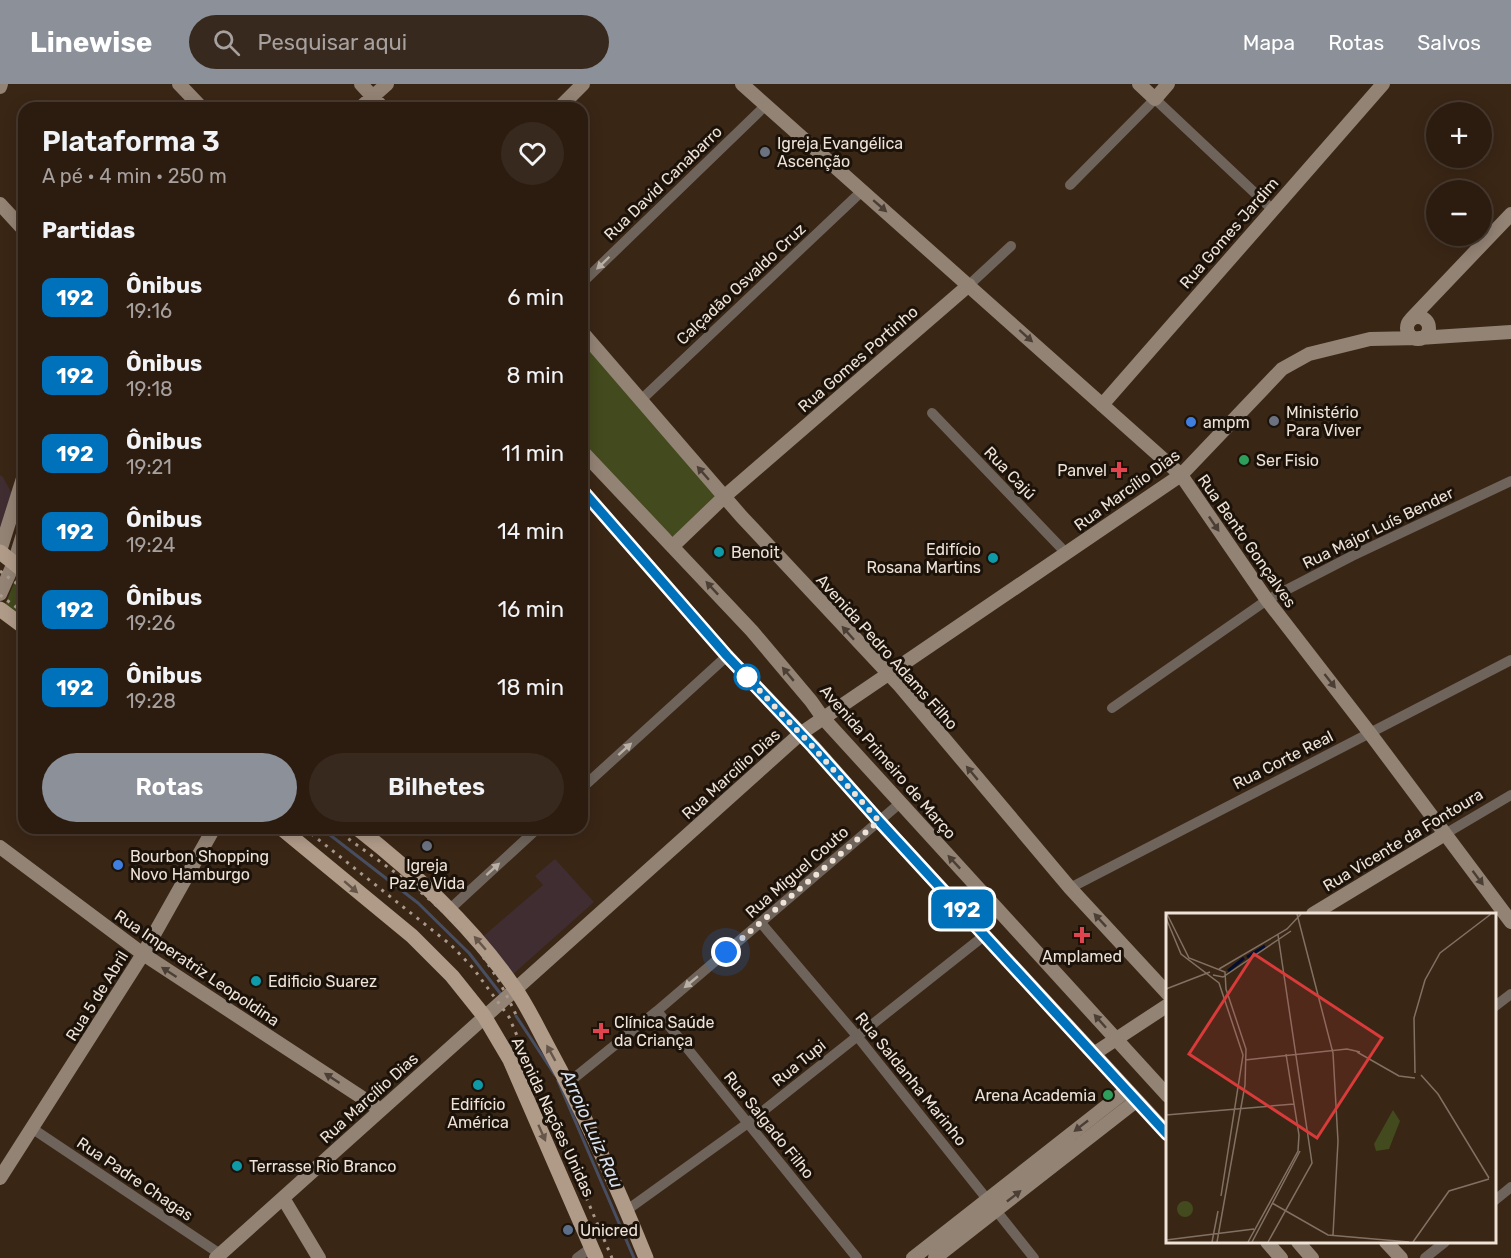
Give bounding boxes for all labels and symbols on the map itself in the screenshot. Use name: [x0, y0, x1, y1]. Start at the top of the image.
street label: Rua David Canabarro: [600, 122, 726, 244]
place label: Igreja Evangélica Ascenção: [777, 134, 903, 171]
marker: Igreja Evangélica Ascenção: [758, 145, 772, 159]
street label: Rua Gomes Jardim: [1176, 174, 1282, 292]
one-way arrow: [872, 199, 887, 212]
street label: Calçadão Osvaldo Cruz: [672, 219, 810, 349]
one-way arrow: [596, 255, 610, 269]
street label: Rua Gomes Portinho: [794, 302, 922, 416]
one-way arrow: [1018, 329, 1033, 343]
place label: Ministério Para Viver: [1286, 403, 1361, 440]
place label: ampm: [1203, 413, 1250, 432]
marker: Ministério Para Viver: [1267, 414, 1281, 428]
marker: ampm: [1184, 415, 1198, 429]
street label: Rua Cajú: [980, 443, 1040, 503]
street label: Rua Marcílio Dias: [1071, 445, 1183, 535]
place label: Ser Fisio: [1256, 451, 1319, 470]
marker: Ser Fisio: [1237, 453, 1251, 467]
place label: Panvel: [1057, 461, 1107, 480]
marker: Panvel: [1112, 463, 1126, 477]
one-way arrow: [697, 465, 710, 481]
street label: Rua Bento Gonçalves: [1194, 471, 1300, 611]
street label: Rua Major Luís Bender: [1299, 483, 1457, 573]
one-way arrow: [1208, 515, 1220, 531]
place label: Edifício Rosana Martins: [866, 540, 981, 577]
place label: Benoit: [731, 543, 780, 562]
marker: Benoit: [712, 545, 726, 559]
marker: Edifício Rosana Martins: [986, 551, 1000, 565]
street label: Avenida Pedro Adams Filho: [812, 571, 962, 733]
one-way arrow: [706, 581, 719, 596]
one-way arrow: [841, 625, 855, 640]
unlabelled marker: [734, 664, 760, 690]
one-way arrow: [782, 666, 795, 682]
one-way arrow: [1323, 673, 1336, 689]
street label: Avenida Primeiro de Março: [816, 681, 960, 843]
street label: Rua Marcílio Dias: [678, 725, 784, 823]
street label: Rua Corte Real: [1230, 727, 1336, 793]
one-way arrow: [618, 742, 633, 756]
one-way arrow: [967, 765, 979, 780]
street label: Rua Vicente da Fontoura: [1320, 785, 1486, 895]
street label: Rua Miguel Couto: [742, 822, 852, 922]
marker: Igreja Paz e Vida: [420, 839, 434, 853]
place label: Bourbon Shopping Novo Hamburgo: [130, 847, 269, 884]
one-way arrow: [948, 855, 962, 869]
place label: Igreja Paz e Vida: [389, 856, 465, 893]
marker: Bourbon Shopping Novo Hamburgo: [111, 858, 125, 872]
one-way arrow: [485, 863, 500, 876]
one-way arrow: [1471, 870, 1483, 885]
one-way arrow: [343, 880, 359, 893]
line badge: 192: [928, 890, 996, 928]
street label: Rua Imperatriz Leopoldina: [111, 906, 283, 1030]
inset map: [1166, 913, 1496, 1243]
one-way arrow: [1093, 914, 1107, 928]
marker: Amplamed: [1073, 926, 1091, 944]
one-way arrow: [474, 936, 487, 951]
your location: [711, 937, 741, 967]
place label: Amplamed: [1042, 947, 1122, 966]
street label: Rua 5 de Abril: [62, 948, 132, 1044]
one-way arrow: [161, 966, 177, 977]
place label: Edificio Suarez: [268, 972, 377, 991]
marker: Edificio Suarez: [249, 974, 263, 988]
one-way arrow: [684, 975, 699, 988]
street label: Rua Saldanha Marinho: [851, 1008, 971, 1150]
place label: Clínica Saúde da Criança: [614, 1013, 715, 1050]
one-way arrow: [1094, 1014, 1107, 1029]
marker: Clínica Saúde da Criança: [592, 1022, 610, 1040]
street label: Avenida Nações Unidas: [508, 1034, 598, 1200]
street label: Rua Tupi: [768, 1036, 830, 1090]
one-way arrow: [546, 1044, 556, 1061]
street label: Rua Marcílio Dias: [316, 1049, 422, 1147]
water label: Arroio Luiz Rau: [556, 1066, 628, 1192]
street label: Rua Salgado Filho: [720, 1068, 818, 1182]
one-way arrow: [325, 1072, 341, 1084]
marker: Edifício América: [471, 1078, 485, 1092]
place label: Arena Academia: [975, 1086, 1096, 1105]
marker: Arena Academia: [1101, 1088, 1115, 1102]
place label: Edifício América: [447, 1095, 509, 1132]
one-way arrow: [1073, 1120, 1088, 1132]
one-way arrow: [537, 1125, 547, 1143]
street label: Rua Padre Chagas: [73, 1133, 197, 1225]
place label: Terrasse Rio Branco: [249, 1157, 396, 1176]
marker: Terrasse Rio Branco: [230, 1159, 244, 1173]
one-way arrow: [1007, 1190, 1022, 1202]
place label: Unicred: [580, 1221, 638, 1240]
marker: Unicred: [561, 1223, 575, 1237]

